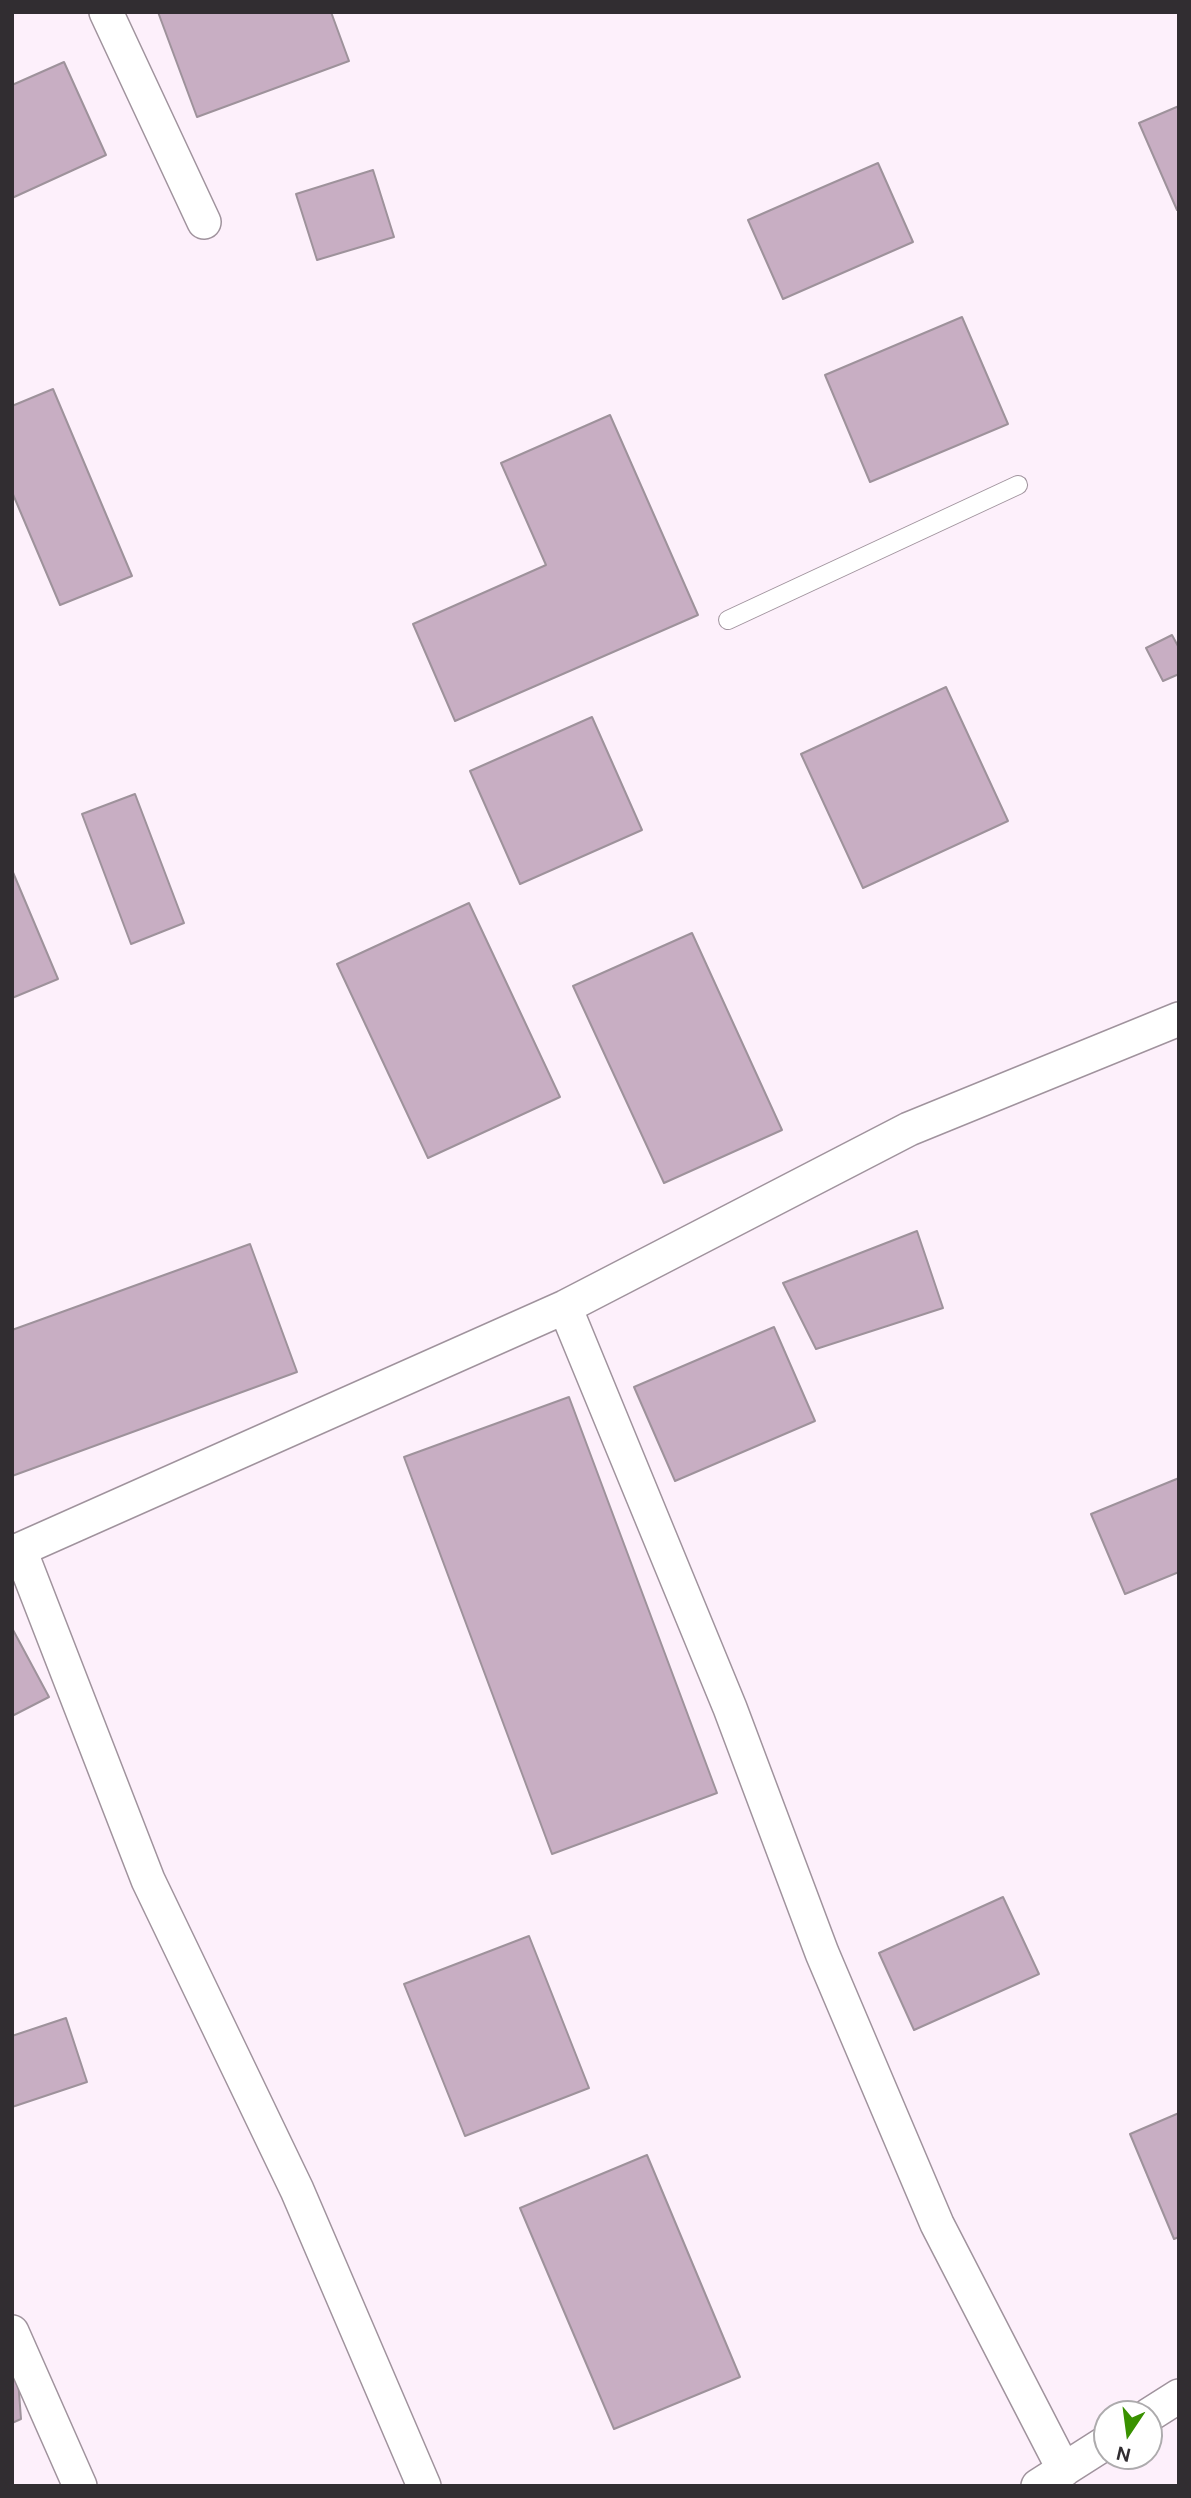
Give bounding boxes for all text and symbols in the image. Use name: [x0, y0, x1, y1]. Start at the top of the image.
north arrow: [1093, 2400, 1163, 2470]
text: N: [1114, 2440, 1133, 2468]

